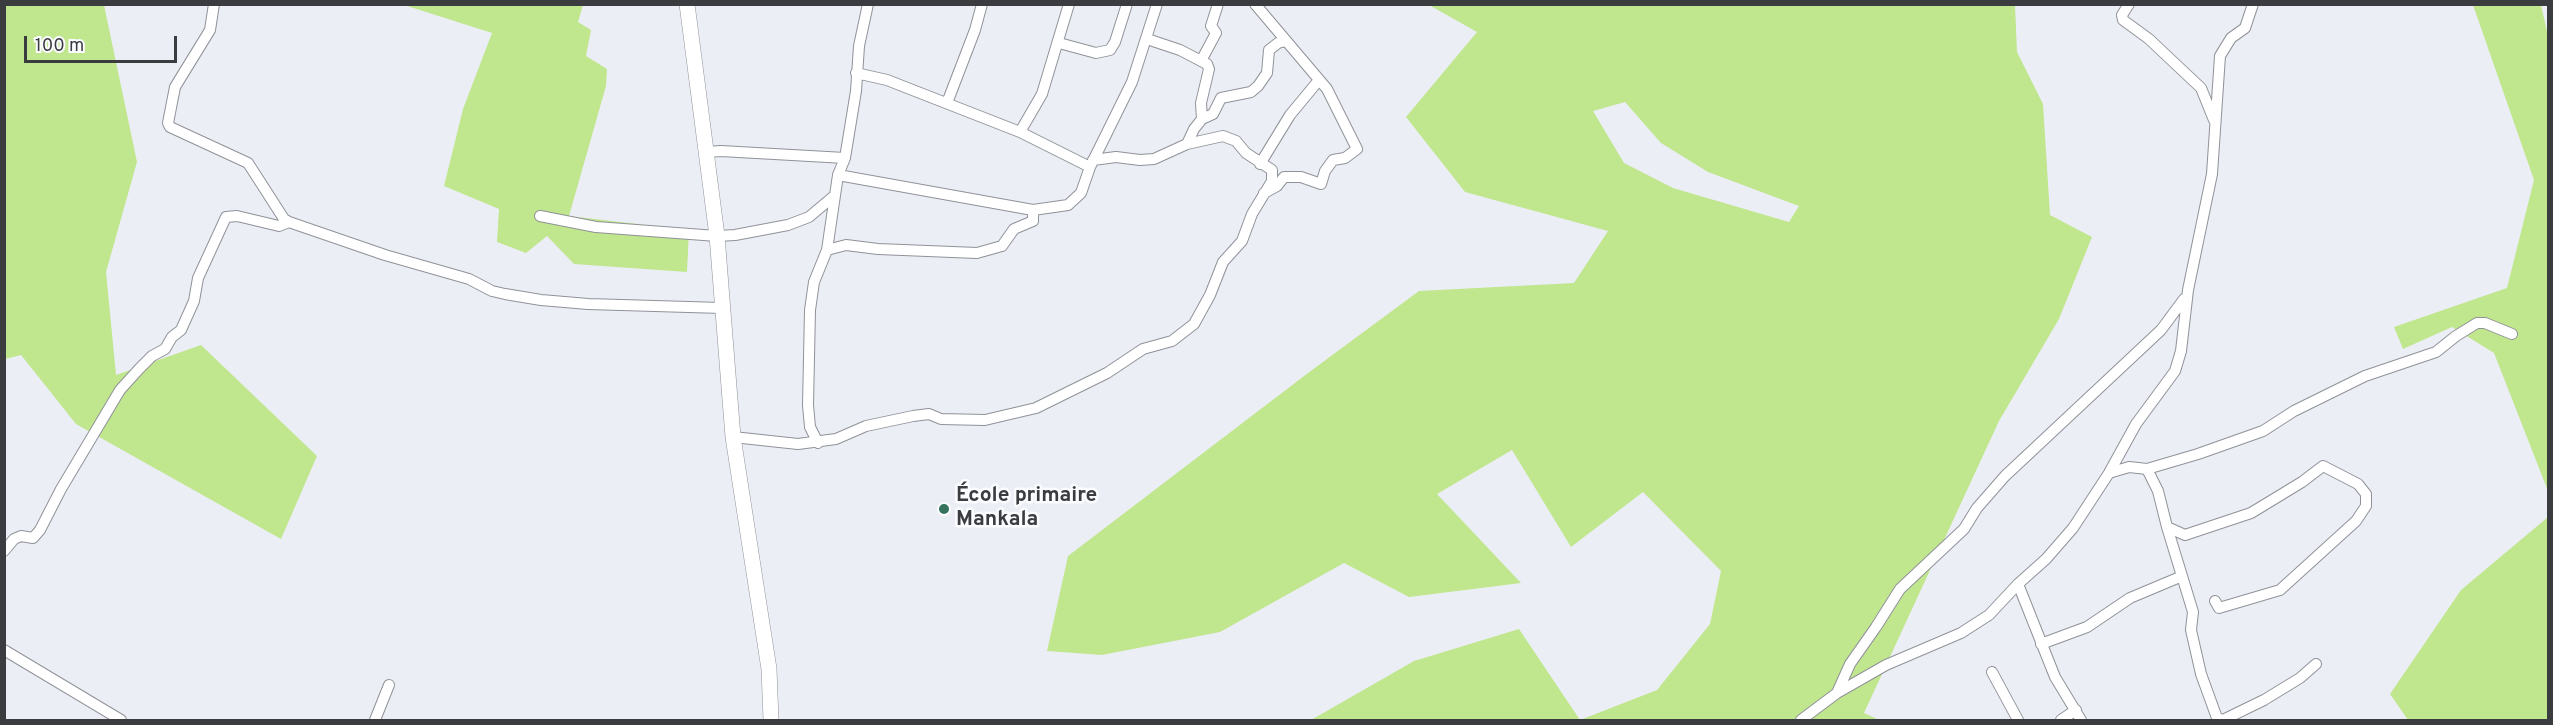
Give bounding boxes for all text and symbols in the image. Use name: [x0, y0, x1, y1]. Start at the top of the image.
scale bar: [27, 24, 180, 62]
text: 100 m: [35, 35, 84, 58]
place label: École primaire Mankala: [956, 484, 1097, 534]
marker: École primaire Mankala: [937, 502, 951, 516]

